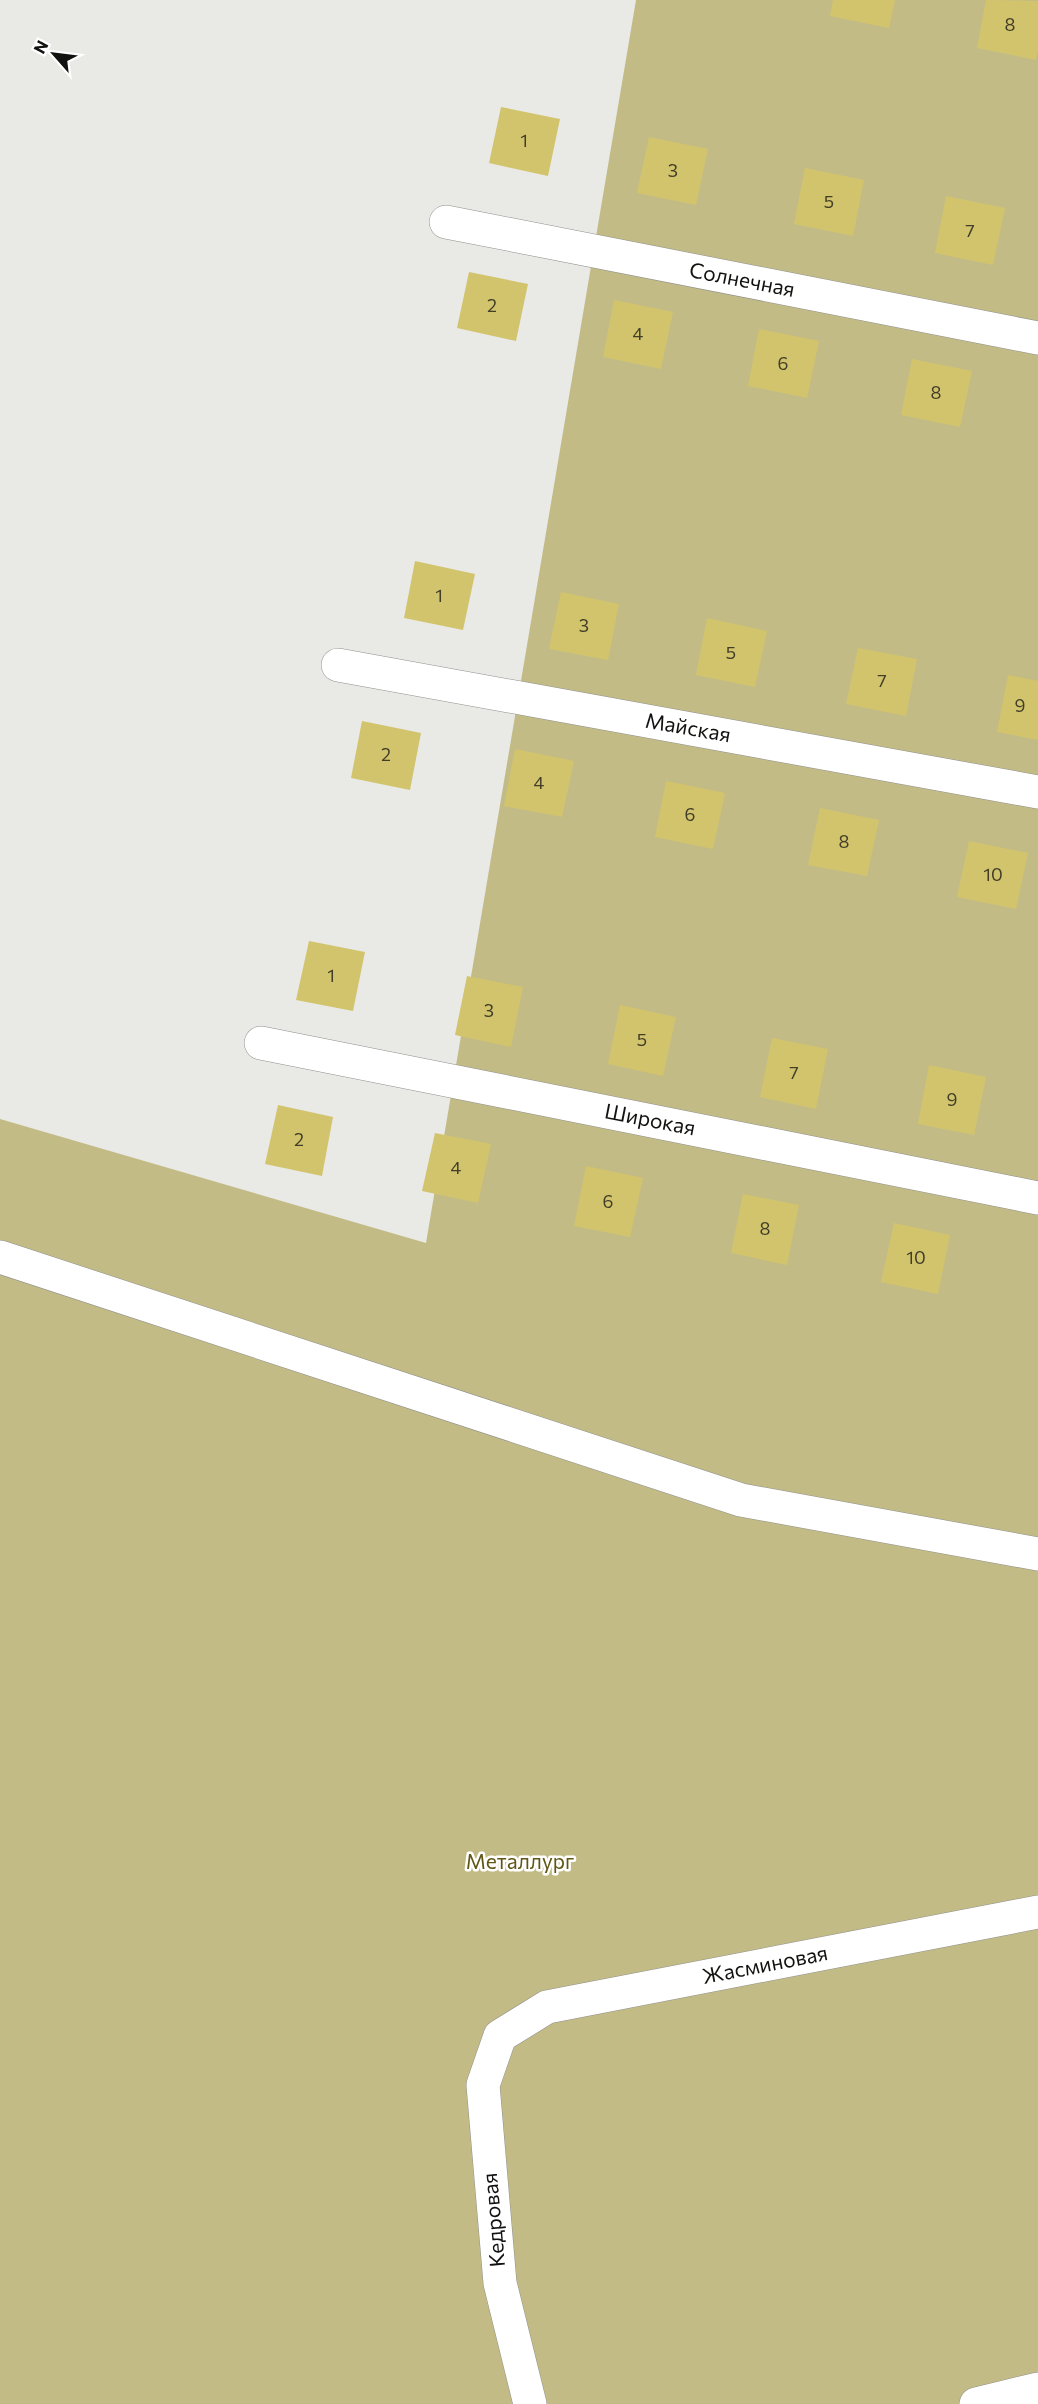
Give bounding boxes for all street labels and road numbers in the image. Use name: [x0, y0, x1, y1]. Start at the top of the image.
street label: Солнечная: [687, 256, 797, 301]
street label: Майская: [644, 707, 733, 746]
street label: Широкая: [603, 1097, 698, 1140]
street label: Жасминовая: [700, 1939, 830, 1988]
street label: Кедровая: [476, 2172, 509, 2268]

